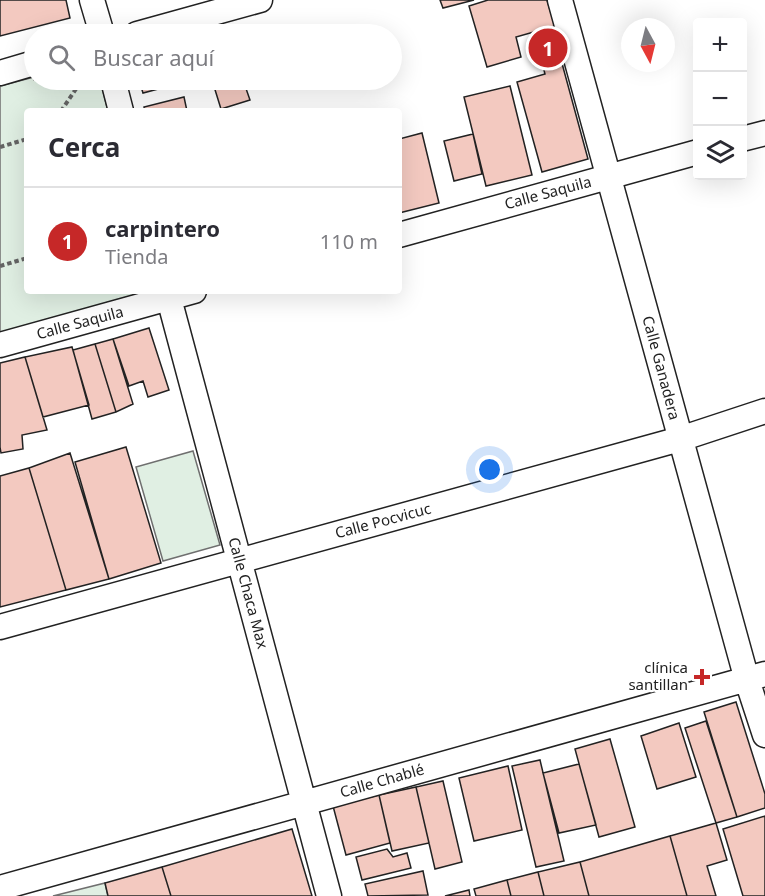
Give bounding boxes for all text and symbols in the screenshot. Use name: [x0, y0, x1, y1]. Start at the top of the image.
north arrow: [621, 18, 675, 72]
map controls: [693, 18, 747, 180]
button: +: [693, 18, 747, 72]
search box: [24, 24, 402, 90]
pin: 1: [528, 26, 568, 70]
icon: search: [45, 41, 78, 74]
text: Buscar aquí: [93, 42, 214, 72]
button: −: [693, 72, 747, 126]
button: layers: [693, 126, 747, 180]
text: Cerca: [48, 129, 120, 165]
street label: Calle Saquila: [502, 171, 593, 213]
text: carpintero: [105, 213, 220, 243]
text: 1: [62, 228, 73, 255]
text: 110 m: [320, 228, 378, 255]
text: Tienda: [105, 243, 168, 270]
street label: Calle Saquila: [34, 301, 125, 343]
street label: Calle Ganadera: [638, 313, 685, 422]
your location: [475, 455, 504, 484]
street label: Calle Pocvicuc: [333, 498, 433, 542]
street label: Calle Chaca Max: [224, 535, 273, 651]
place label: clínica santillan: [628, 657, 688, 694]
marker: clínica santillan: [693, 668, 711, 686]
street label: Calle Chablé: [337, 758, 426, 802]

